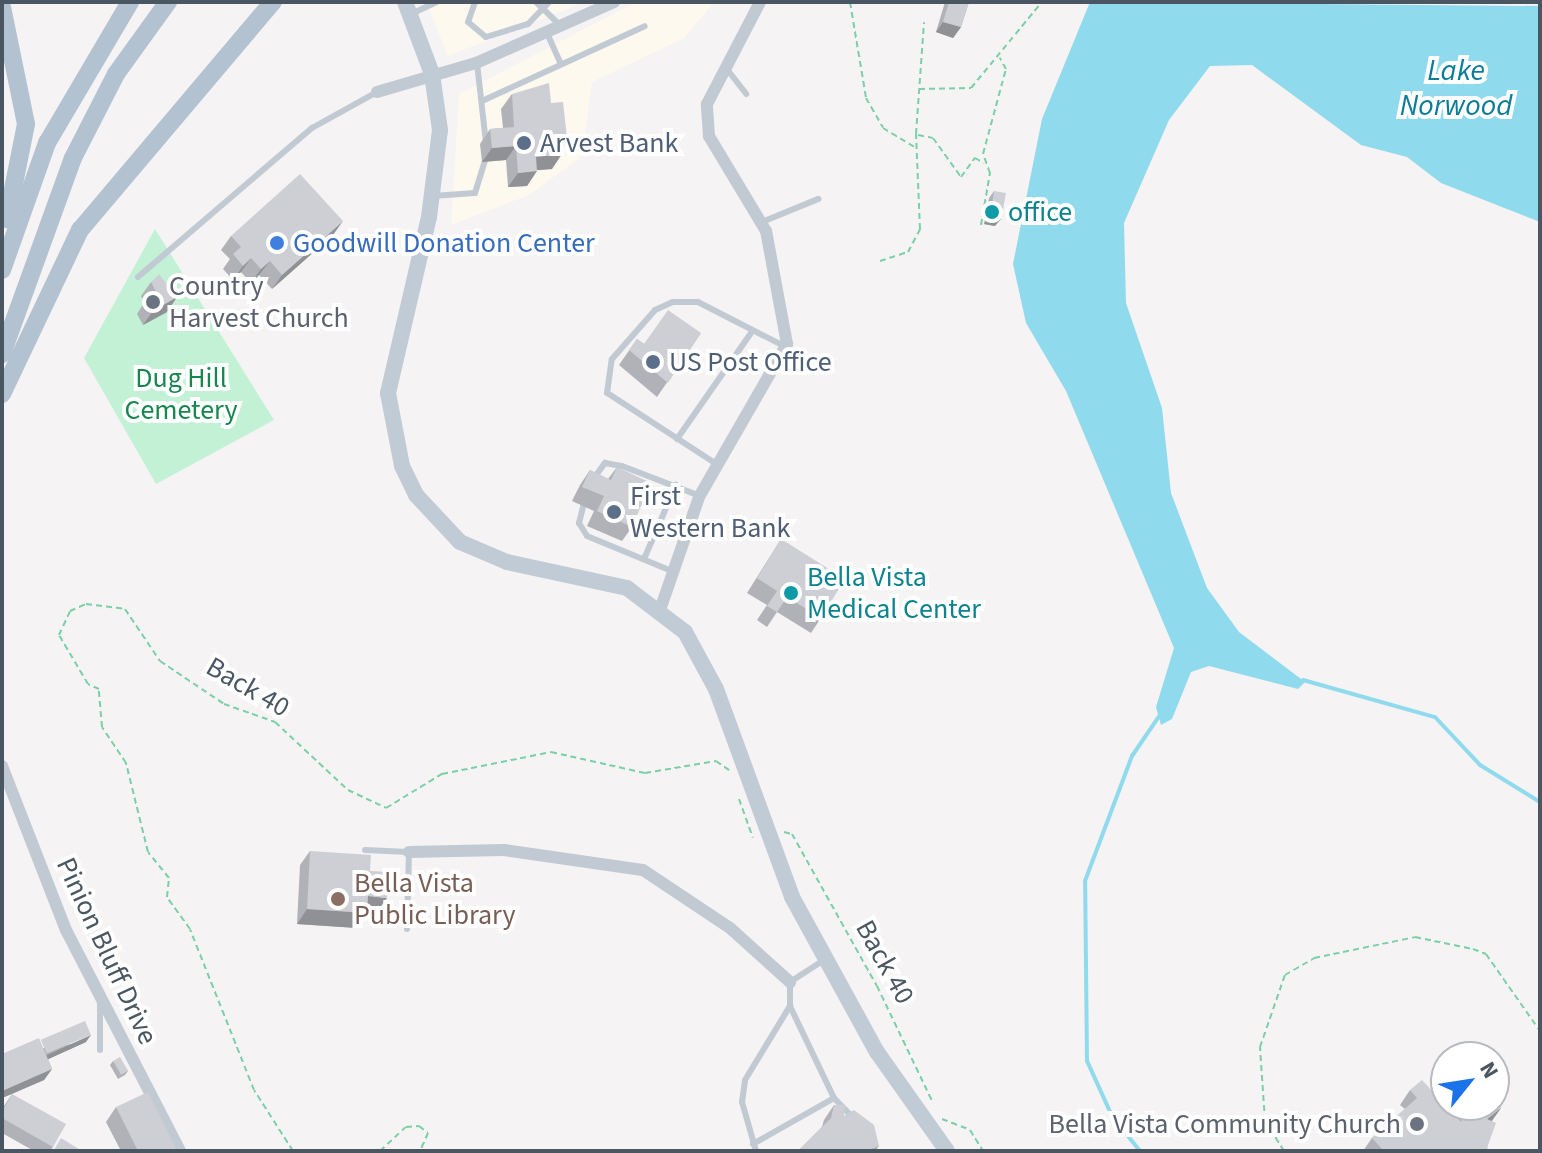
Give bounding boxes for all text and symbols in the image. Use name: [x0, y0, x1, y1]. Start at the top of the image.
water label: Lake Norwood: [1400, 53, 1512, 124]
place label: Arvest Bank: [540, 126, 678, 160]
marker: Arvest Bank: [515, 134, 533, 152]
place label: office: [1008, 195, 1072, 229]
marker: office: [983, 203, 1001, 221]
place label: Goodwill Donation Center: [293, 226, 595, 260]
marker: Goodwill Donation Center: [268, 234, 286, 252]
place label: Country Harvest Church: [169, 269, 349, 335]
marker: Country Harvest Church: [144, 293, 162, 311]
place label: US Post Office: [669, 345, 832, 379]
marker: US Post Office: [644, 353, 662, 371]
park label: Dug Hill Cemetery: [124, 361, 238, 427]
place label: First Western Bank: [630, 479, 790, 545]
marker: First Western Bank: [605, 503, 623, 521]
place label: Bella Vista Medical Center: [807, 560, 981, 626]
marker: Bella Vista Medical Center: [782, 584, 800, 602]
street label: Back 40: [200, 650, 296, 724]
street label: Pinion Bluff Drive: [49, 852, 165, 1050]
place label: Bella Vista Public Library: [354, 866, 516, 932]
marker: Bella Vista Public Library: [329, 890, 347, 908]
street label: Back 40: [848, 914, 922, 1010]
north arrow: [1430, 1041, 1510, 1121]
text: N: [1472, 1056, 1507, 1084]
place label: Bella Vista Community Church: [1049, 1107, 1401, 1141]
marker: Bella Vista Community Church: [1408, 1115, 1426, 1133]

